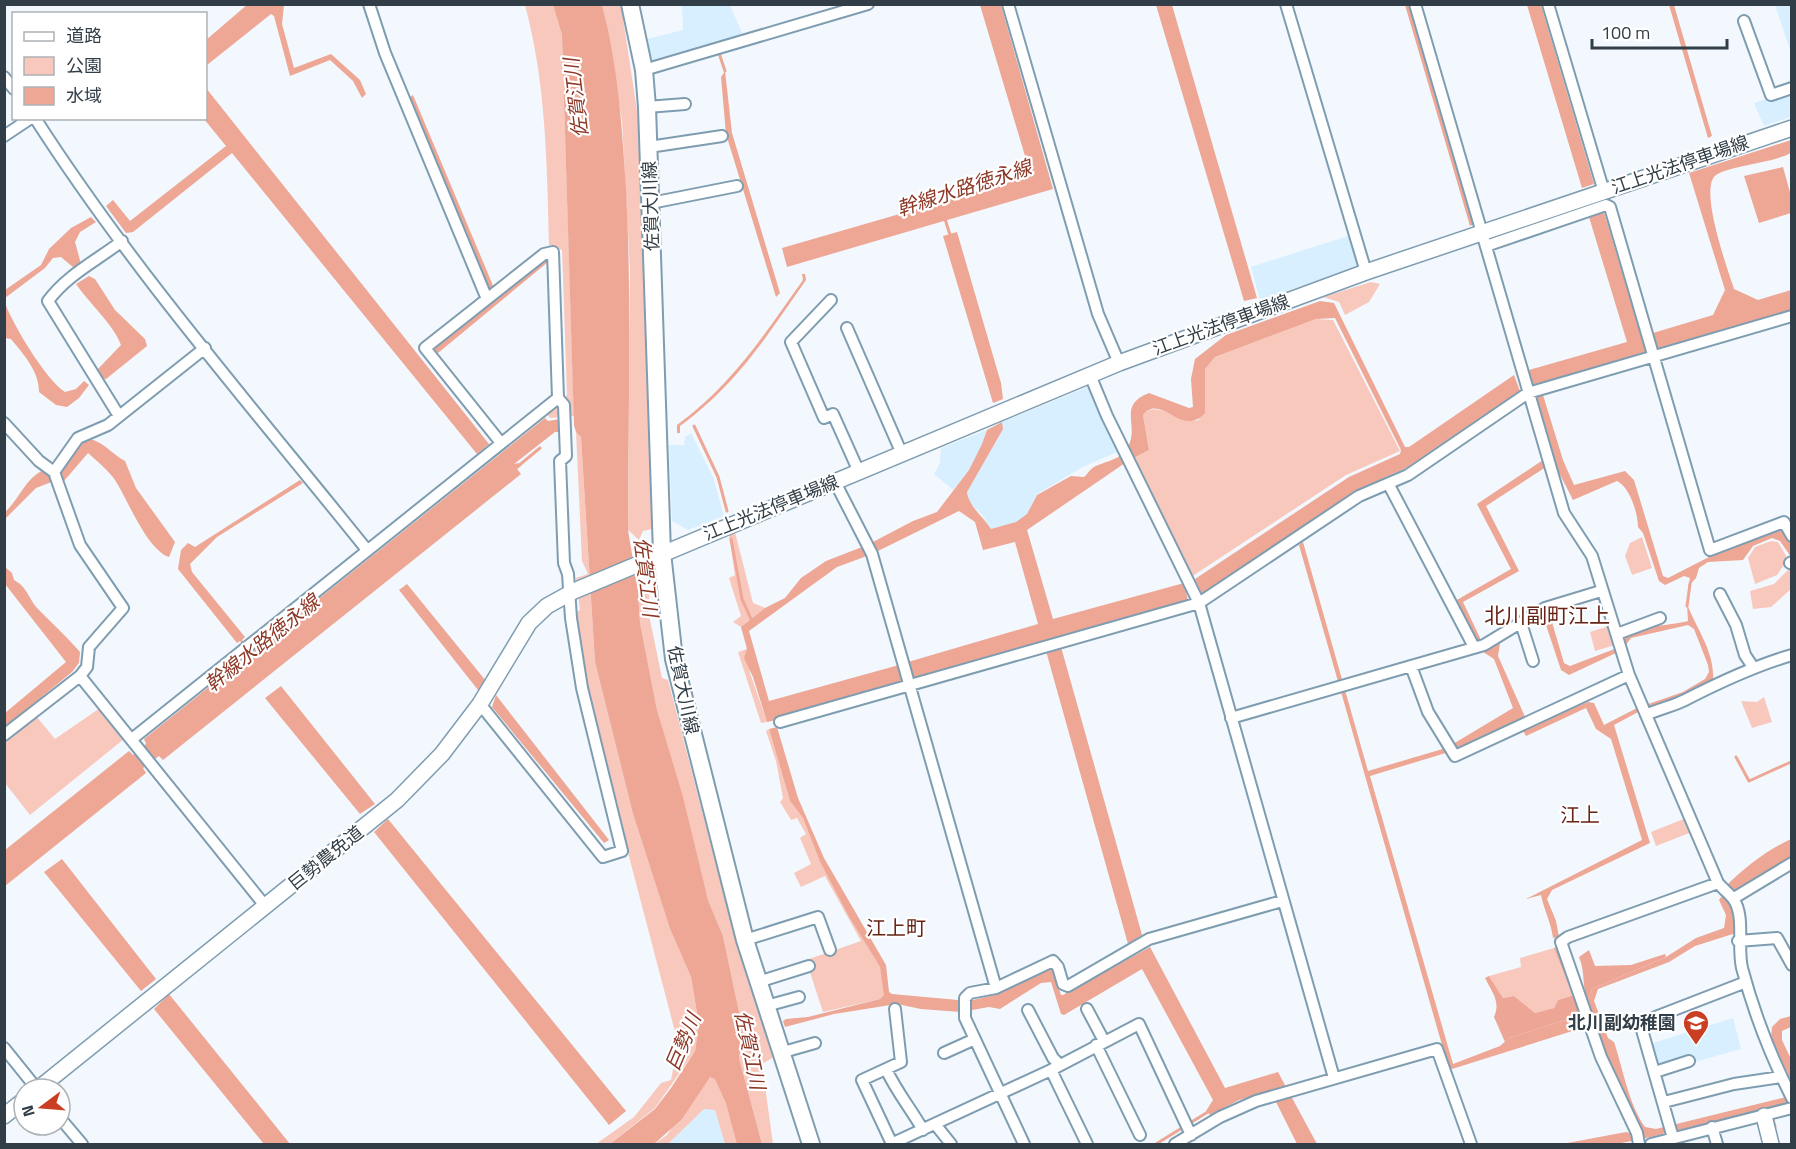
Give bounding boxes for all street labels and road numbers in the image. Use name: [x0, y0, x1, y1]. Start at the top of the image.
street label: 江上光法停車場線: [1607, 128, 1752, 201]
street label: 佐賀大川線: [635, 161, 666, 251]
street label: 江上光法停車場線: [1149, 287, 1293, 362]
street label: 江上光法停車場線: [699, 468, 843, 547]
street label: 佐賀大川線: [661, 643, 706, 737]
street label: 巨勢農免道: [282, 819, 369, 896]

